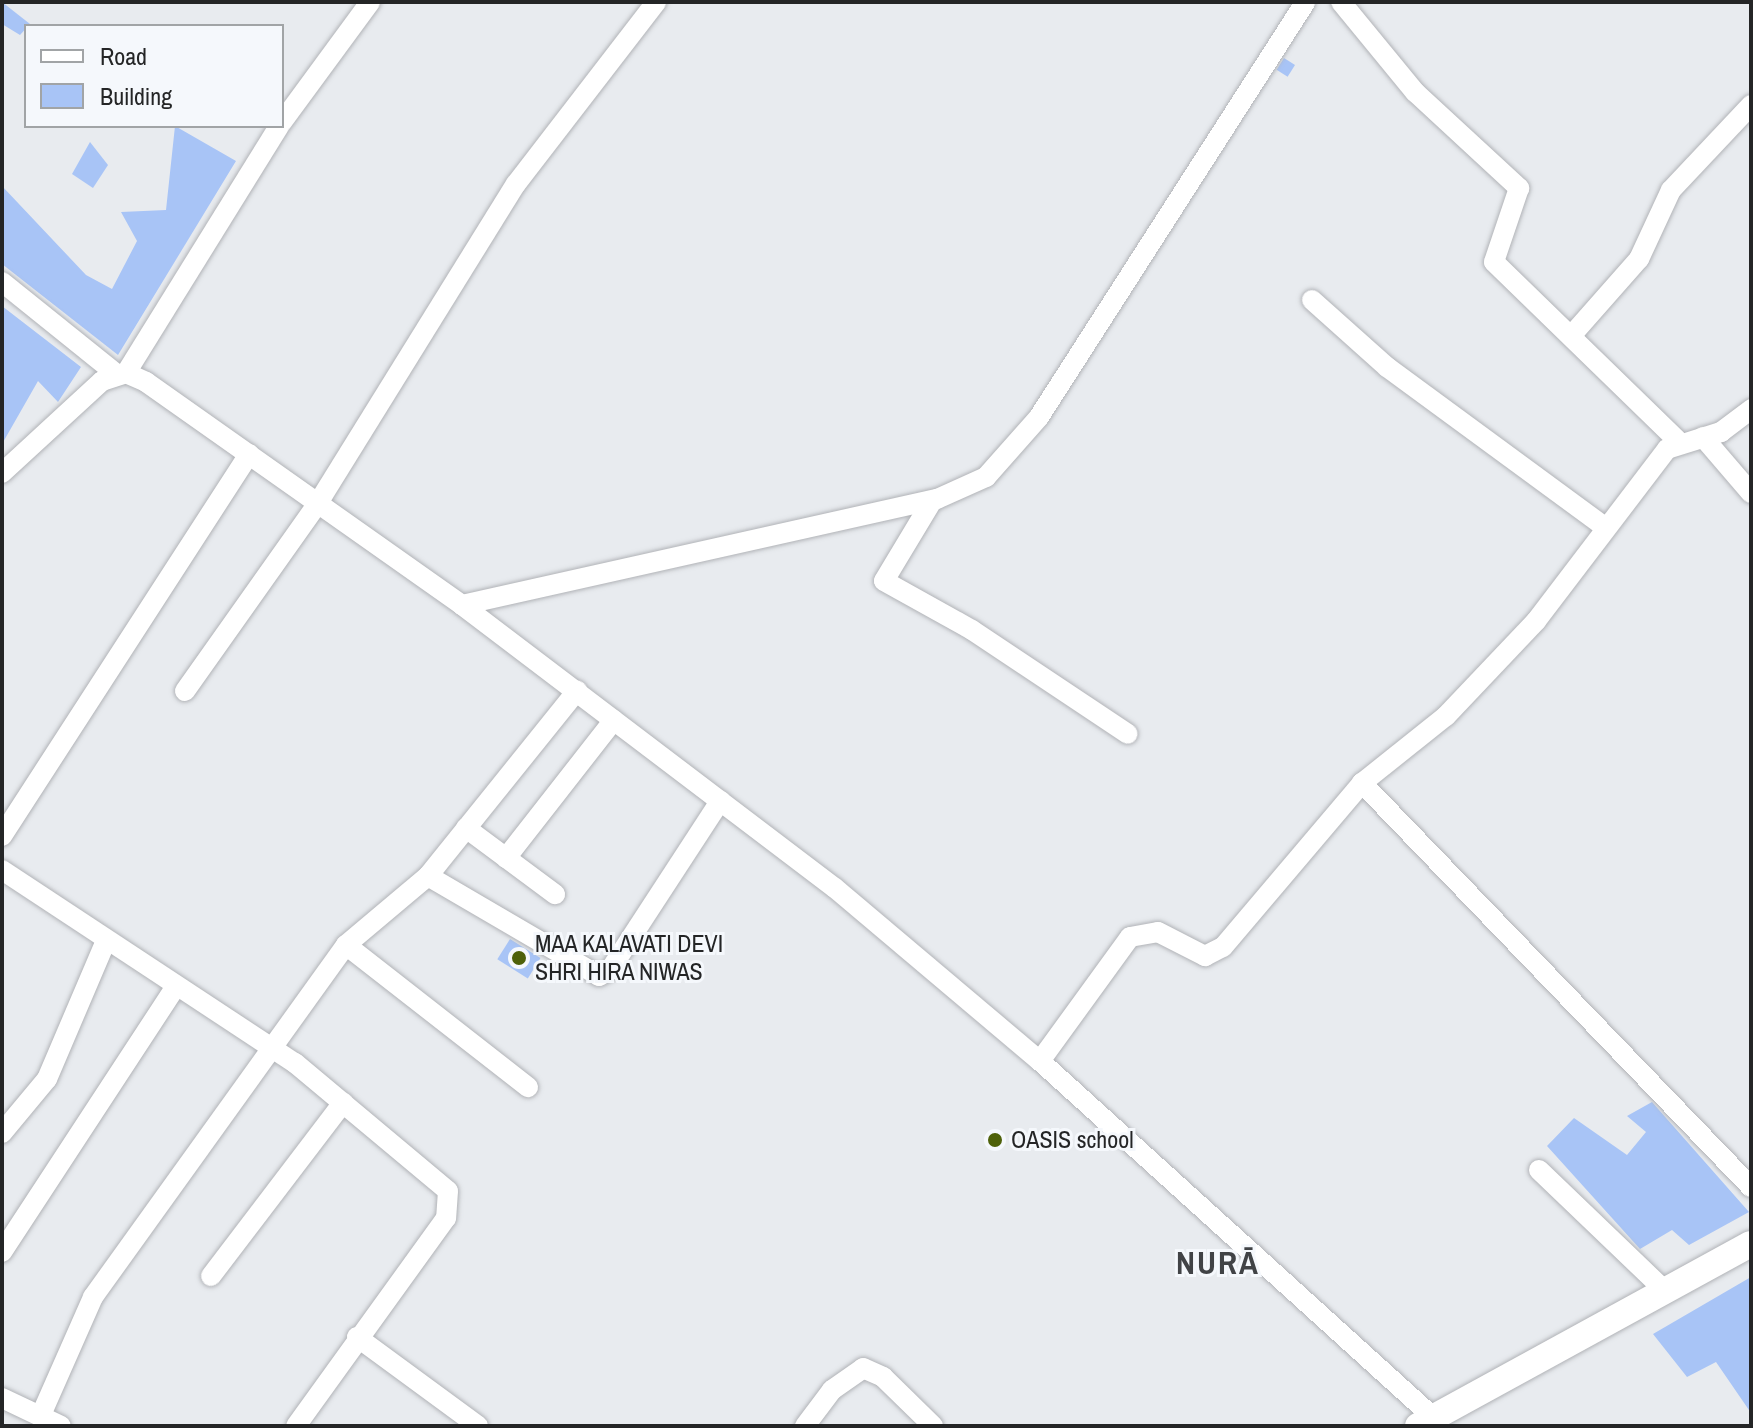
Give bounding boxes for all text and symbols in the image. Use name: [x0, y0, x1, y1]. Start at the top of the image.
legend: [24, 24, 284, 128]
text: Road: [100, 40, 147, 72]
text: Building: [100, 80, 172, 112]
place label: MAA KALAVATI DEVI SHRI HIRA NIWAS: [535, 930, 724, 986]
marker: MAA KALAVATI DEVI SHRI HIRA NIWAS: [510, 949, 528, 967]
place label: OASIS school: [1011, 1126, 1134, 1154]
marker: OASIS school: [986, 1131, 1004, 1149]
district label: NURĀ: [1176, 1244, 1260, 1282]

